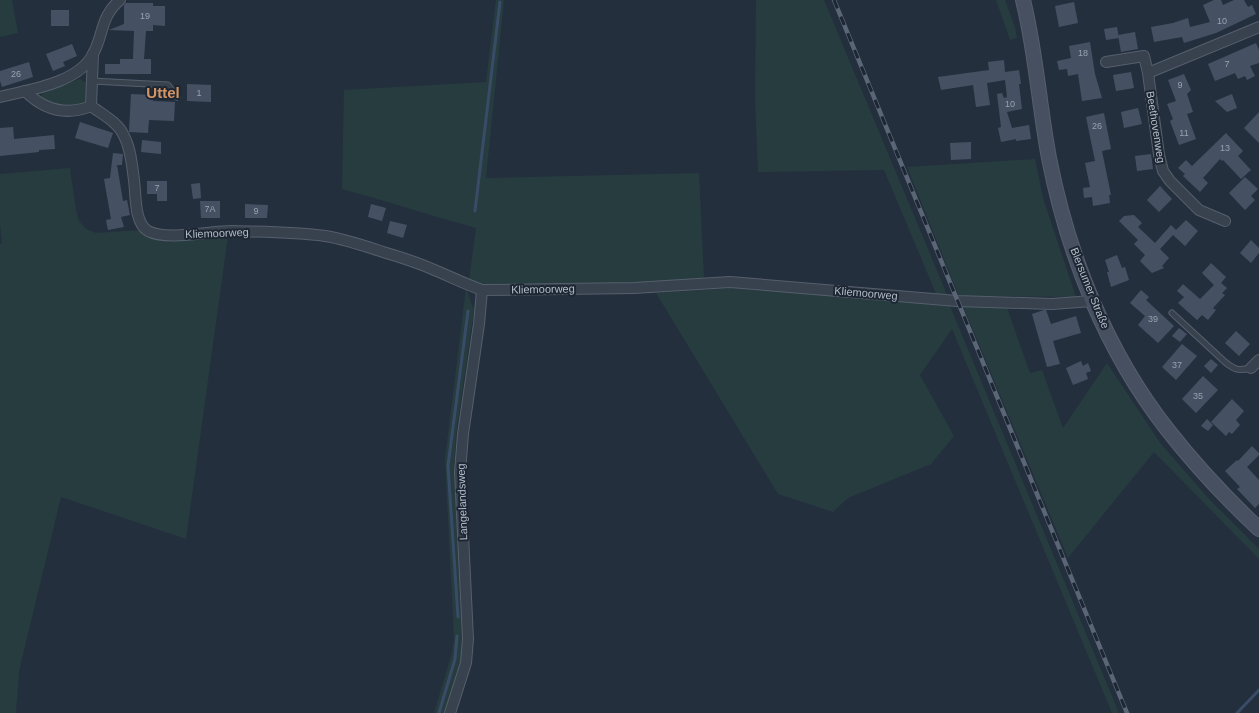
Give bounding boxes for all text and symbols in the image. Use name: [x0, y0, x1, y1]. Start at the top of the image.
house number: 19: [140, 11, 150, 21]
house number: 10: [1217, 16, 1227, 26]
house number: 18: [1078, 48, 1088, 58]
house number: 7: [1224, 59, 1230, 69]
house number: 26: [11, 69, 21, 79]
house number: 9: [1177, 80, 1183, 90]
district label: Uttel: [146, 84, 180, 101]
house number: 1: [196, 88, 202, 98]
street label: Beethovenweg: [1144, 90, 1168, 164]
house number: 10: [1005, 99, 1015, 109]
house number: 26: [1092, 121, 1102, 131]
house number: 11: [1179, 128, 1189, 138]
house number: 13: [1220, 143, 1230, 153]
house number: 7: [154, 183, 160, 193]
house number: 7A: [204, 204, 216, 214]
house number: 9: [253, 206, 259, 216]
street label: Kliemoorweg: [185, 226, 249, 240]
street label: Blersumer Straße: [1068, 246, 1112, 330]
street label: Kliemoorweg: [511, 282, 575, 296]
street label: Kliemoorweg: [834, 284, 898, 302]
house number: 39: [1148, 314, 1158, 324]
house number: 37: [1172, 360, 1182, 370]
house number: 35: [1193, 391, 1203, 401]
street label: Langelandsweg: [455, 463, 469, 541]

